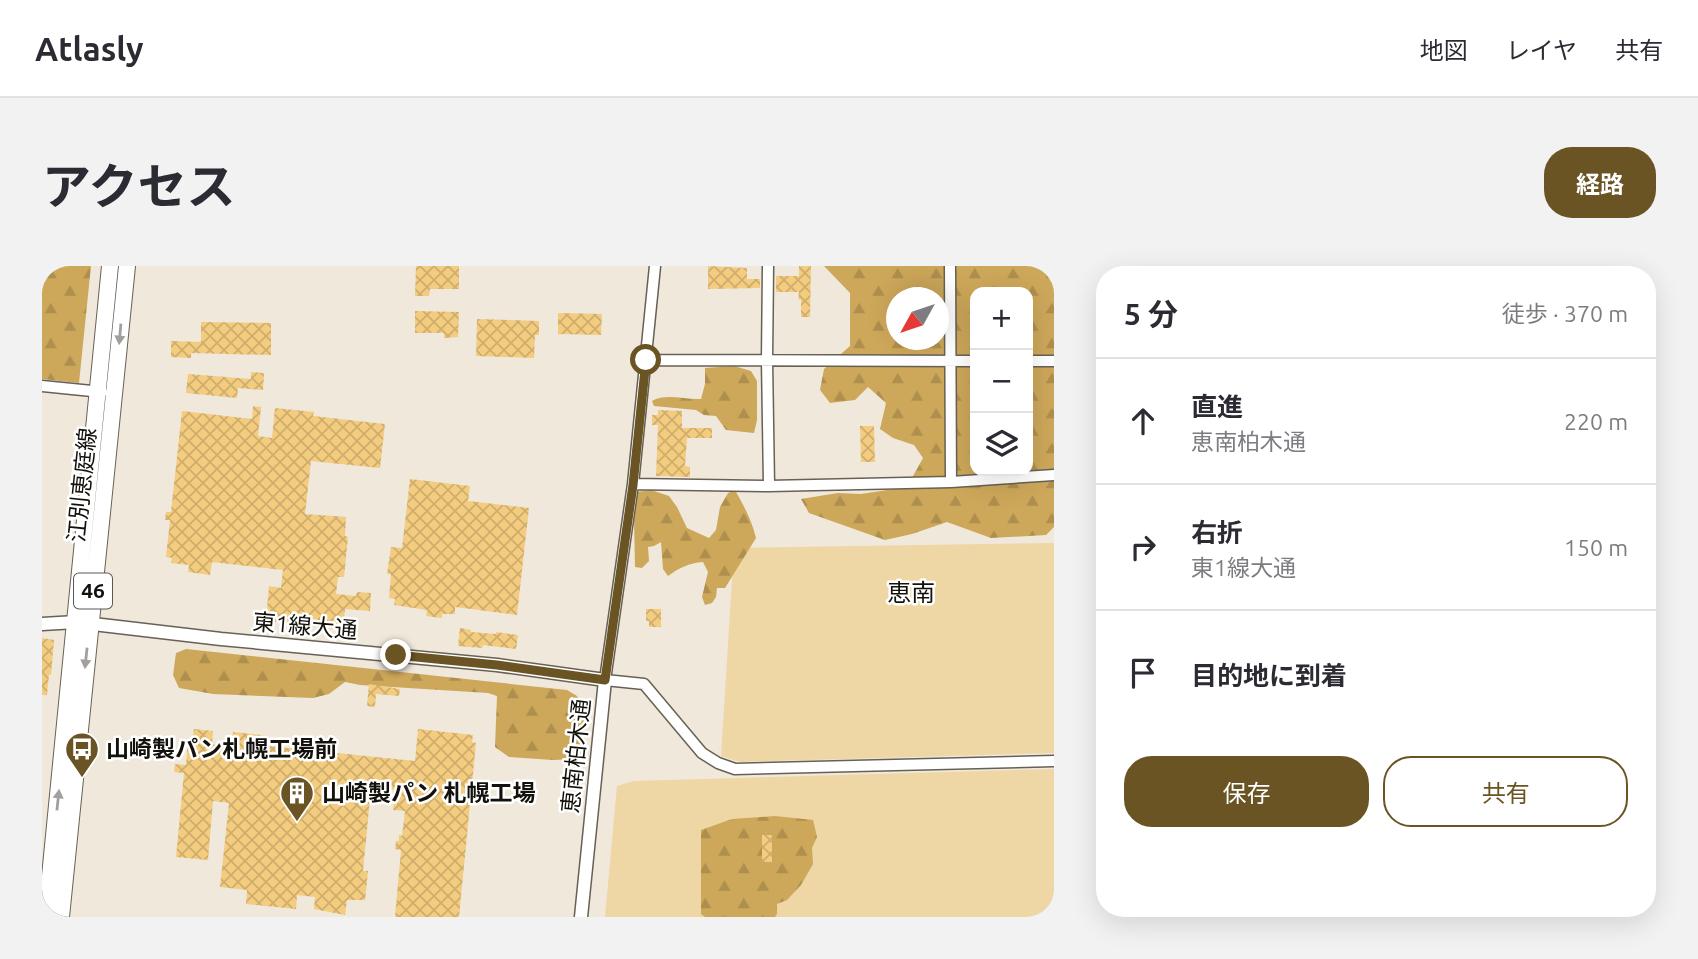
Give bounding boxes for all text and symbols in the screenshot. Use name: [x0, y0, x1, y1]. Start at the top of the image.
text: Atlasly: [35, 30, 144, 67]
text: 地図: [1420, 37, 1468, 64]
text: レイヤ: [1506, 37, 1577, 64]
text: 共有: [1615, 37, 1663, 64]
button: 経路: [1544, 147, 1656, 218]
text: アクセス: [42, 158, 236, 213]
north arrow: [886, 287, 949, 350]
map controls: [970, 287, 1033, 476]
button: +: [970, 287, 1033, 350]
text: 5 分: [1124, 297, 1178, 331]
text: 徒歩 · 370 m: [1502, 301, 1628, 326]
one-way arrow: [114, 323, 125, 345]
route start: [630, 344, 661, 375]
button: −: [970, 350, 1033, 413]
text: 直進: [1191, 392, 1243, 421]
icon: ahead: [1124, 402, 1162, 440]
text: 220 m: [1564, 409, 1628, 434]
button: layers: [970, 413, 1033, 476]
street label: 江別恵庭線: [63, 426, 100, 543]
text: 恵南柏木通: [1191, 429, 1306, 454]
text: 右折: [1191, 518, 1243, 547]
icon: right: [1124, 528, 1162, 566]
text: 150 m: [1564, 535, 1628, 560]
text: 東1線大通: [1191, 555, 1296, 580]
road number: 46: [74, 574, 112, 608]
district label: 恵南: [887, 579, 935, 606]
street label: 東1線大通: [252, 608, 358, 643]
route end: [380, 639, 411, 670]
one-way arrow: [81, 647, 92, 669]
icon: arrive: [1124, 654, 1162, 692]
text: 目的地に到着: [1191, 661, 1347, 690]
street label: 恵南柏木通: [557, 697, 594, 814]
bus stop icon: 山崎製パン札幌工場前: [63, 730, 101, 779]
place label: 山崎製パン札幌工場前: [106, 736, 337, 761]
button: 保存: [1124, 756, 1369, 827]
button: 共有: [1383, 756, 1628, 827]
building icon: 山崎製パン 札幌工場: [278, 774, 316, 823]
place label: 山崎製パン 札幌工場: [322, 780, 536, 805]
one-way arrow: [53, 789, 64, 811]

